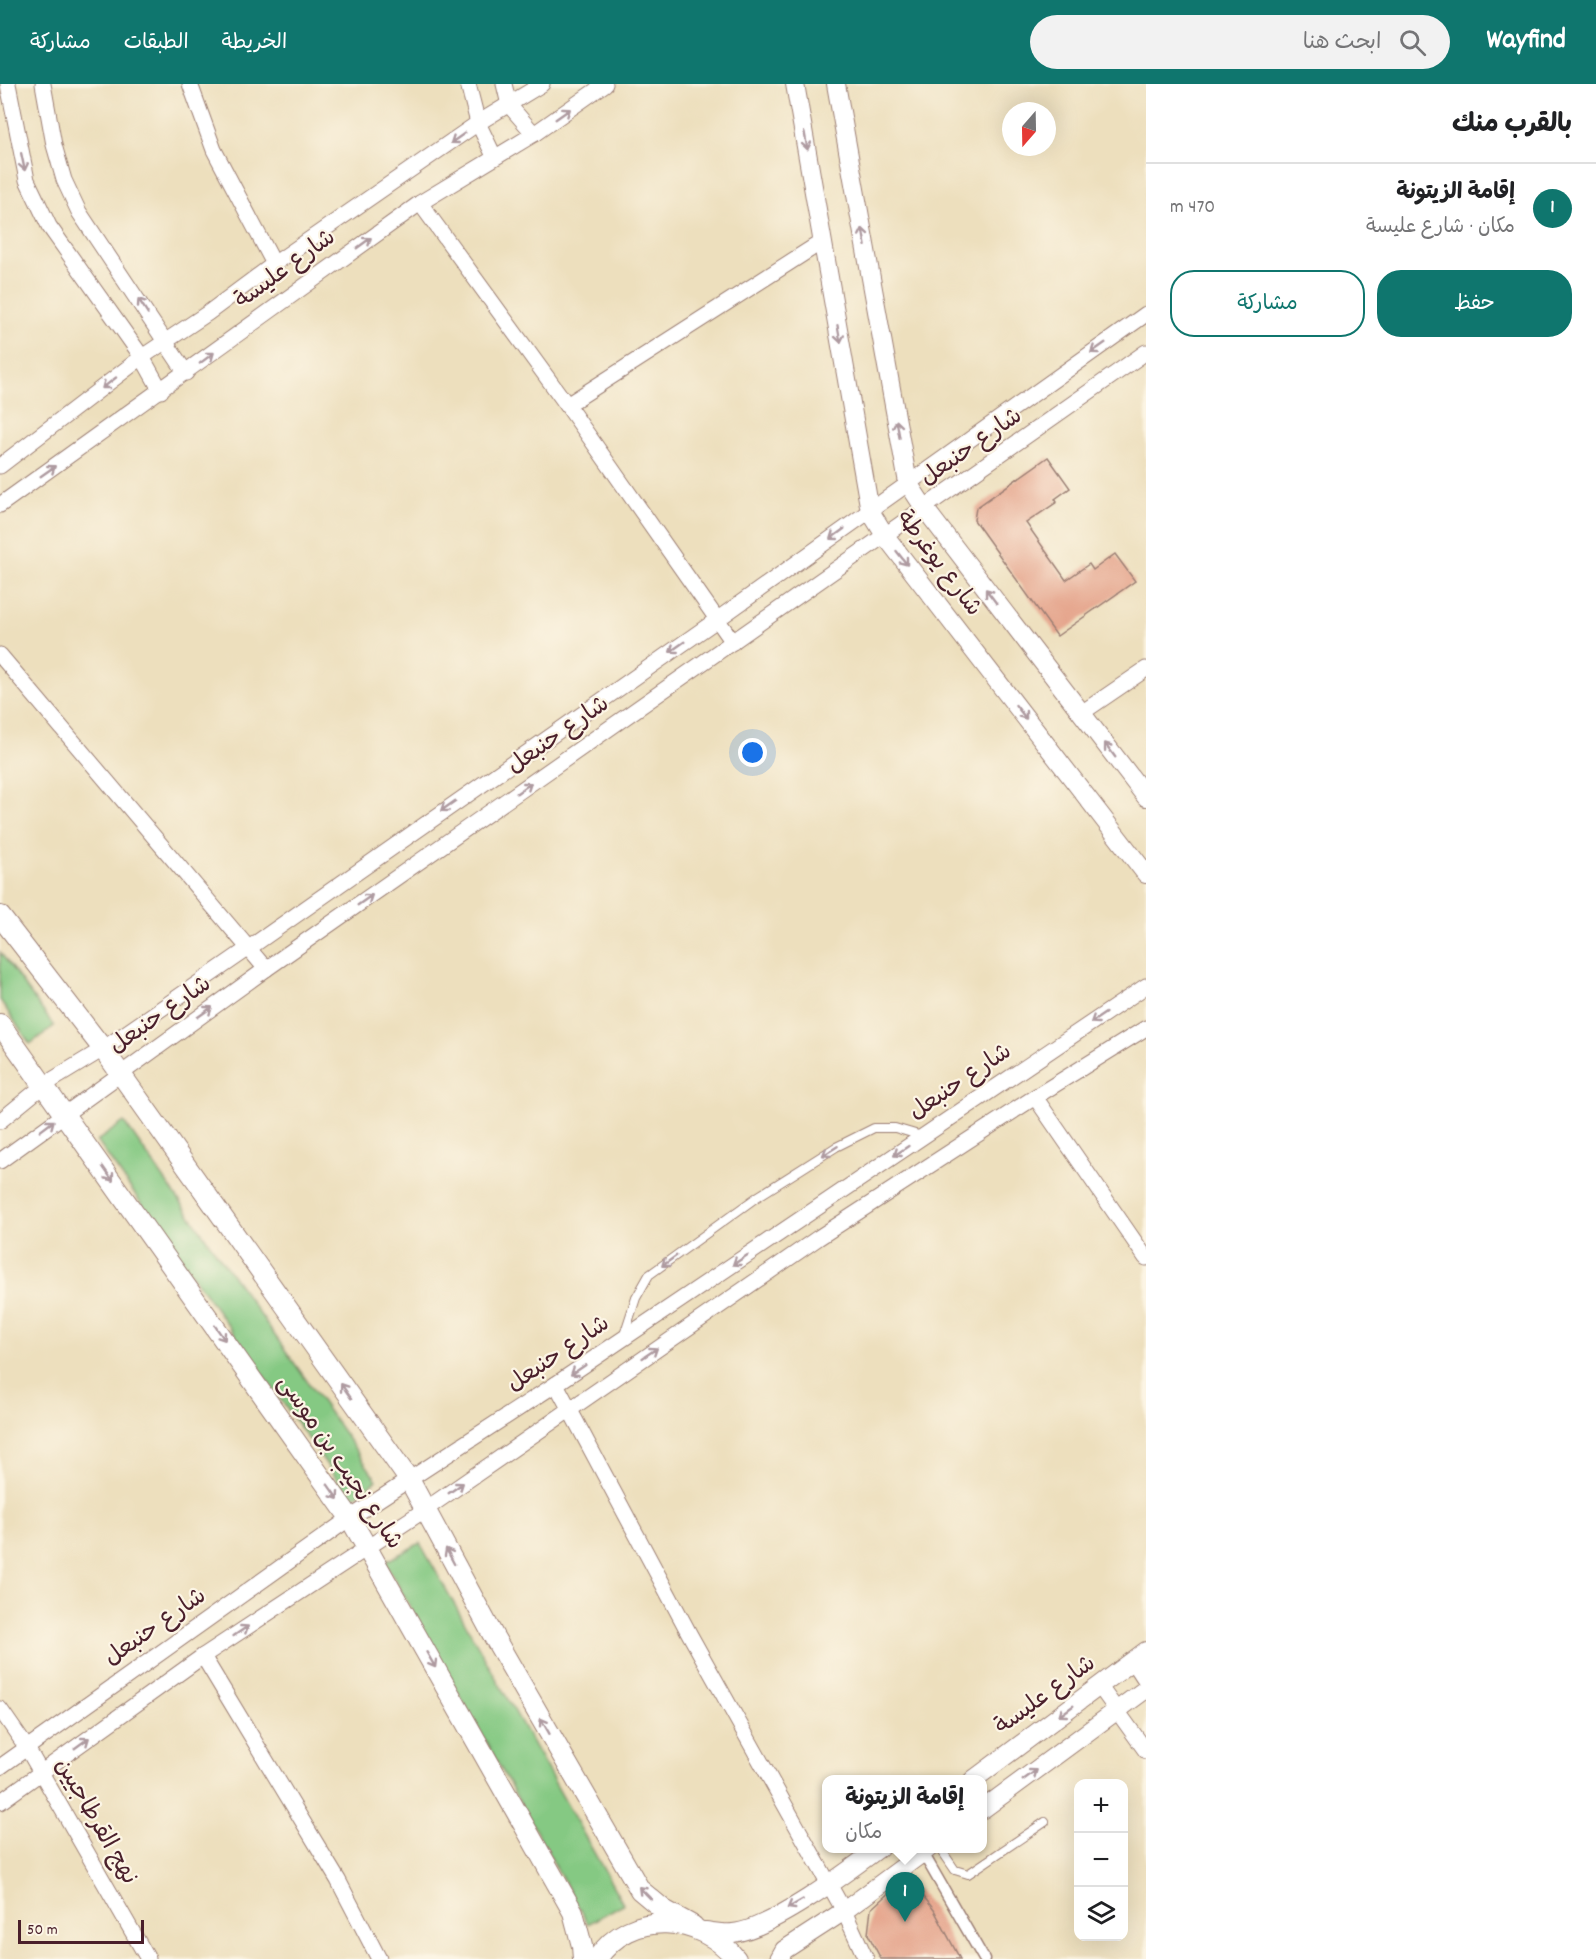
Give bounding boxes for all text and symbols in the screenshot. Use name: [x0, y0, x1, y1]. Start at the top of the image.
search box: [1030, 15, 1450, 69]
text: Wayfind: [1486, 22, 1566, 62]
icon: search: [1396, 26, 1429, 59]
text: ابحث هنا: [1303, 28, 1381, 59]
text: مشاركة: [30, 29, 91, 59]
text: الطبقات: [124, 29, 189, 59]
text: الخريطة: [222, 29, 287, 59]
north arrow: [1002, 102, 1056, 156]
text: بالقرب منك: [1452, 107, 1572, 144]
one-way arrow: [554, 108, 570, 120]
one-way arrow: [801, 131, 812, 151]
one-way arrow: [450, 132, 466, 144]
one-way arrow: [18, 152, 29, 171]
text: إقامة الزيتونة: [1396, 178, 1515, 209]
text: 470 m: [1170, 194, 1215, 222]
text: 1: [1550, 194, 1555, 222]
text: مكان · شارع عليسة: [1366, 214, 1515, 242]
street label: شارع عليسة: [228, 222, 344, 318]
one-way arrow: [858, 228, 869, 248]
one-way arrow: [356, 237, 372, 249]
button: مشاركة: [1170, 270, 1365, 337]
button: حفظ: [1377, 270, 1572, 337]
one-way arrow: [137, 298, 149, 315]
one-way arrow: [834, 323, 845, 343]
one-way arrow: [1091, 342, 1107, 354]
one-way arrow: [198, 351, 214, 364]
one-way arrow: [102, 376, 118, 389]
street label: شارع حنبعل: [914, 400, 1030, 496]
one-way arrow: [893, 420, 904, 440]
one-way arrow: [39, 465, 55, 477]
street label: شارع يوغرطة: [887, 504, 989, 624]
one-way arrow: [829, 528, 845, 540]
one-way arrow: [895, 550, 908, 566]
one-way arrow: [985, 588, 998, 604]
one-way arrow: [670, 641, 686, 653]
street label: شارع حنبعل: [501, 688, 617, 784]
one-way arrow: [1014, 704, 1027, 720]
your location: [738, 738, 767, 767]
one-way arrow: [1104, 743, 1116, 759]
one-way arrow: [516, 782, 532, 794]
one-way arrow: [441, 800, 457, 812]
one-way arrow: [356, 894, 372, 906]
street label: شارع حنبعل: [103, 968, 219, 1064]
one-way arrow: [197, 1006, 213, 1018]
one-way arrow: [1090, 1012, 1106, 1024]
street label: شارع حنبعل: [903, 1036, 1019, 1130]
one-way arrow: [38, 1120, 54, 1132]
one-way arrow: [894, 1145, 910, 1157]
one-way arrow: [822, 1146, 839, 1158]
one-way arrow: [102, 1165, 114, 1181]
one-way arrow: [732, 1254, 748, 1266]
one-way arrow: [661, 1255, 677, 1267]
street label: شارع حنبعل: [501, 1308, 617, 1402]
one-way arrow: [214, 1324, 226, 1341]
one-way arrow: [642, 1347, 658, 1359]
one-way arrow: [570, 1364, 587, 1376]
street label: شارع نجيب بن موسى: [268, 1369, 410, 1557]
one-way arrow: [340, 1384, 352, 1400]
one-way arrow: [447, 1482, 463, 1494]
one-way arrow: [327, 1484, 339, 1500]
one-way arrow: [444, 1547, 456, 1565]
street label: شارع حنبعل: [98, 1580, 214, 1676]
one-way arrow: [232, 1625, 249, 1637]
street label: شارع عليسة: [988, 1648, 1104, 1744]
one-way arrow: [426, 1652, 438, 1669]
one-way arrow: [1058, 1705, 1074, 1718]
one-way arrow: [538, 1718, 550, 1735]
one-way arrow: [73, 1737, 89, 1749]
street label: نهج القرطاجيين: [45, 1752, 145, 1892]
one-way arrow: [1022, 1769, 1038, 1781]
popup: [822, 1775, 987, 1853]
map controls: [1074, 1779, 1128, 1941]
button: +: [1074, 1779, 1128, 1833]
text: إقامة الزيتونة: [845, 1784, 964, 1815]
text: مكان: [845, 1820, 882, 1848]
button: −: [1074, 1833, 1128, 1887]
pin: 1: [886, 1872, 924, 1922]
one-way arrow: [638, 1885, 653, 1900]
button: layers: [1074, 1887, 1128, 1941]
one-way arrow: [787, 1899, 805, 1910]
scale bar: [18, 1917, 144, 1944]
text: 50 m: [27, 1919, 58, 1942]

